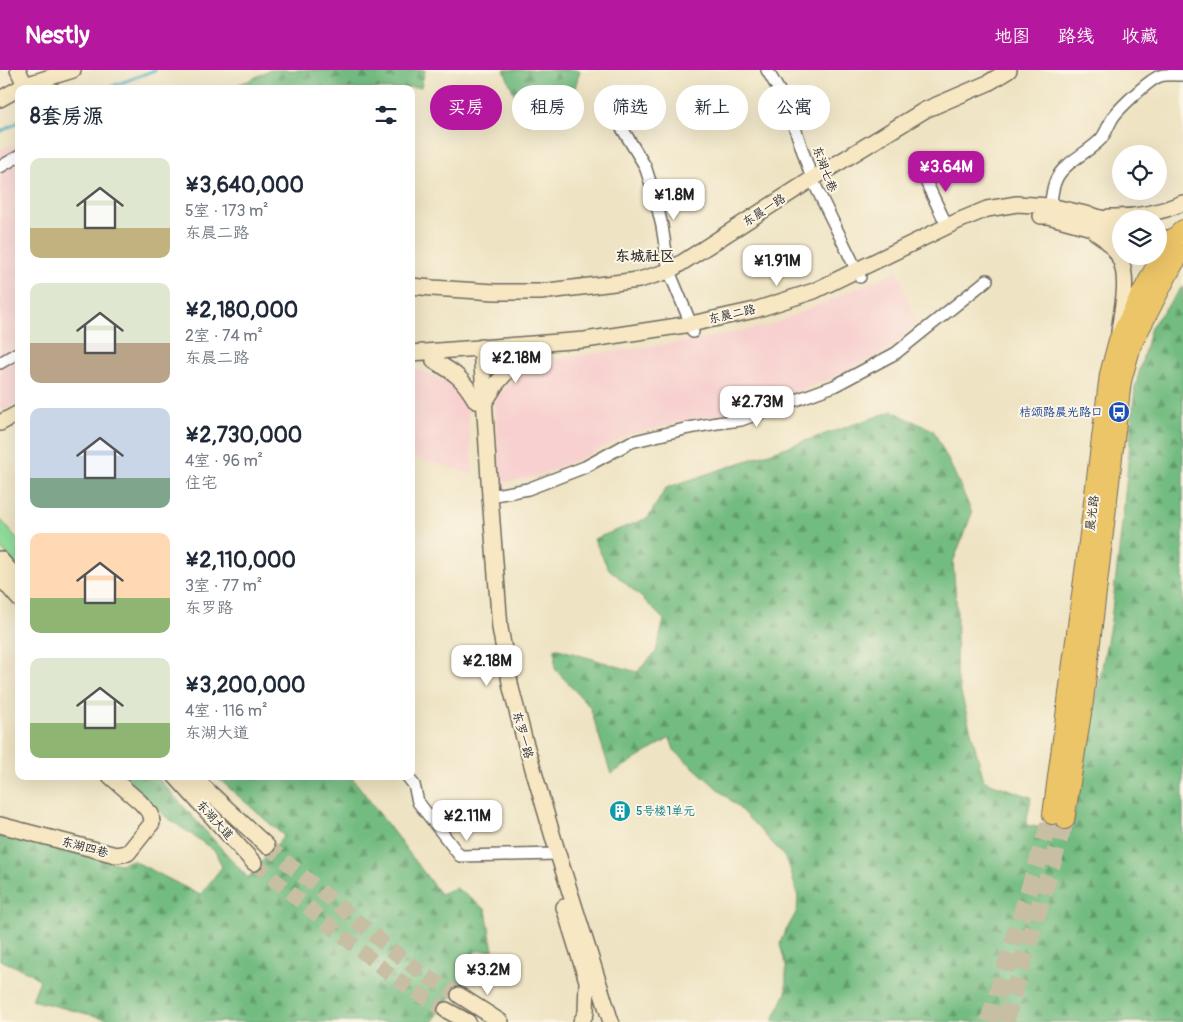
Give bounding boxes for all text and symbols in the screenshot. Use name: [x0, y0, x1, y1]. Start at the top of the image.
text: Nestly: [25, 21, 89, 50]
text: 地图: [994, 25, 1030, 48]
text: 路线: [1058, 25, 1094, 48]
text: 收藏: [1122, 25, 1158, 48]
chip: 买房: [430, 85, 502, 130]
chip: 租房: [512, 85, 584, 130]
chip: 筛选: [594, 85, 666, 130]
chip: 新上: [676, 85, 748, 130]
chip: 公寓: [758, 85, 830, 130]
icon: filters: [372, 101, 400, 129]
text: 8套房源: [30, 103, 104, 130]
street label: 东湖七巷: [809, 144, 840, 194]
map controls: [1112, 145, 1167, 265]
button: locate: [1112, 145, 1167, 200]
pin: ¥3.64M: [905, 150, 987, 193]
text: ¥3.64M: [919, 157, 973, 177]
text: ¥3,640,000: [185, 172, 304, 199]
icon: home: [70, 178, 130, 238]
pin: ¥1.8M: [639, 178, 709, 221]
text: ¥1.8M: [654, 185, 694, 205]
street label: 东晨一路: [740, 191, 788, 230]
text: 5室 · 173 m²: [185, 201, 269, 221]
button: layers: [1112, 210, 1167, 265]
text: 东晨二路: [185, 223, 249, 243]
pin: ¥1.91M: [736, 244, 818, 287]
district label: 东城社区: [615, 247, 675, 266]
text: ¥1.91M: [754, 251, 800, 271]
text: ¥2,180,000: [185, 297, 298, 324]
street label: 东晨二路: [707, 302, 757, 327]
icon: home: [70, 303, 130, 363]
text: 2室 · 74 m²: [185, 326, 263, 346]
pin: ¥2.18M: [475, 342, 557, 384]
text: 东晨二路: [185, 348, 249, 368]
text: ¥2.18M: [491, 348, 541, 368]
pin: ¥2.73M: [716, 386, 798, 428]
text: ¥2.73M: [731, 392, 783, 412]
bus stop icon: 桔颂路晨光路口: [1107, 400, 1131, 424]
place label: 桔颂路晨光路口: [1019, 405, 1103, 420]
text: ¥2,730,000: [185, 422, 302, 449]
icon: home: [70, 428, 130, 488]
text: 4室 · 96 m²: [185, 451, 263, 471]
text: 住宅: [185, 473, 217, 493]
street label: 晨光路: [1083, 494, 1102, 532]
text: ¥2,110,000: [185, 547, 296, 574]
icon: home: [70, 553, 130, 613]
text: 3室 · 77 m²: [185, 576, 262, 596]
text: 东罗路: [185, 598, 233, 618]
pin: ¥2.18M: [446, 644, 528, 687]
text: ¥2.18M: [462, 651, 512, 671]
text: ¥3,200,000: [185, 672, 305, 699]
icon: home: [70, 678, 130, 738]
text: 4室 · 116 m²: [185, 701, 267, 721]
street label: 东罗一路: [509, 710, 536, 760]
text: 东湖大道: [185, 723, 249, 743]
street label: 东湖大道: [193, 797, 236, 843]
building icon: 5号楼1单元: [608, 799, 632, 823]
pin: ¥2.11M: [426, 800, 508, 842]
place label: 5号楼1单元: [636, 804, 695, 819]
text: ¥2.11M: [443, 806, 491, 826]
street label: 东湖四巷: [60, 834, 110, 861]
pin: ¥3.2M: [453, 954, 523, 996]
text: ¥3.2M: [466, 960, 510, 980]

